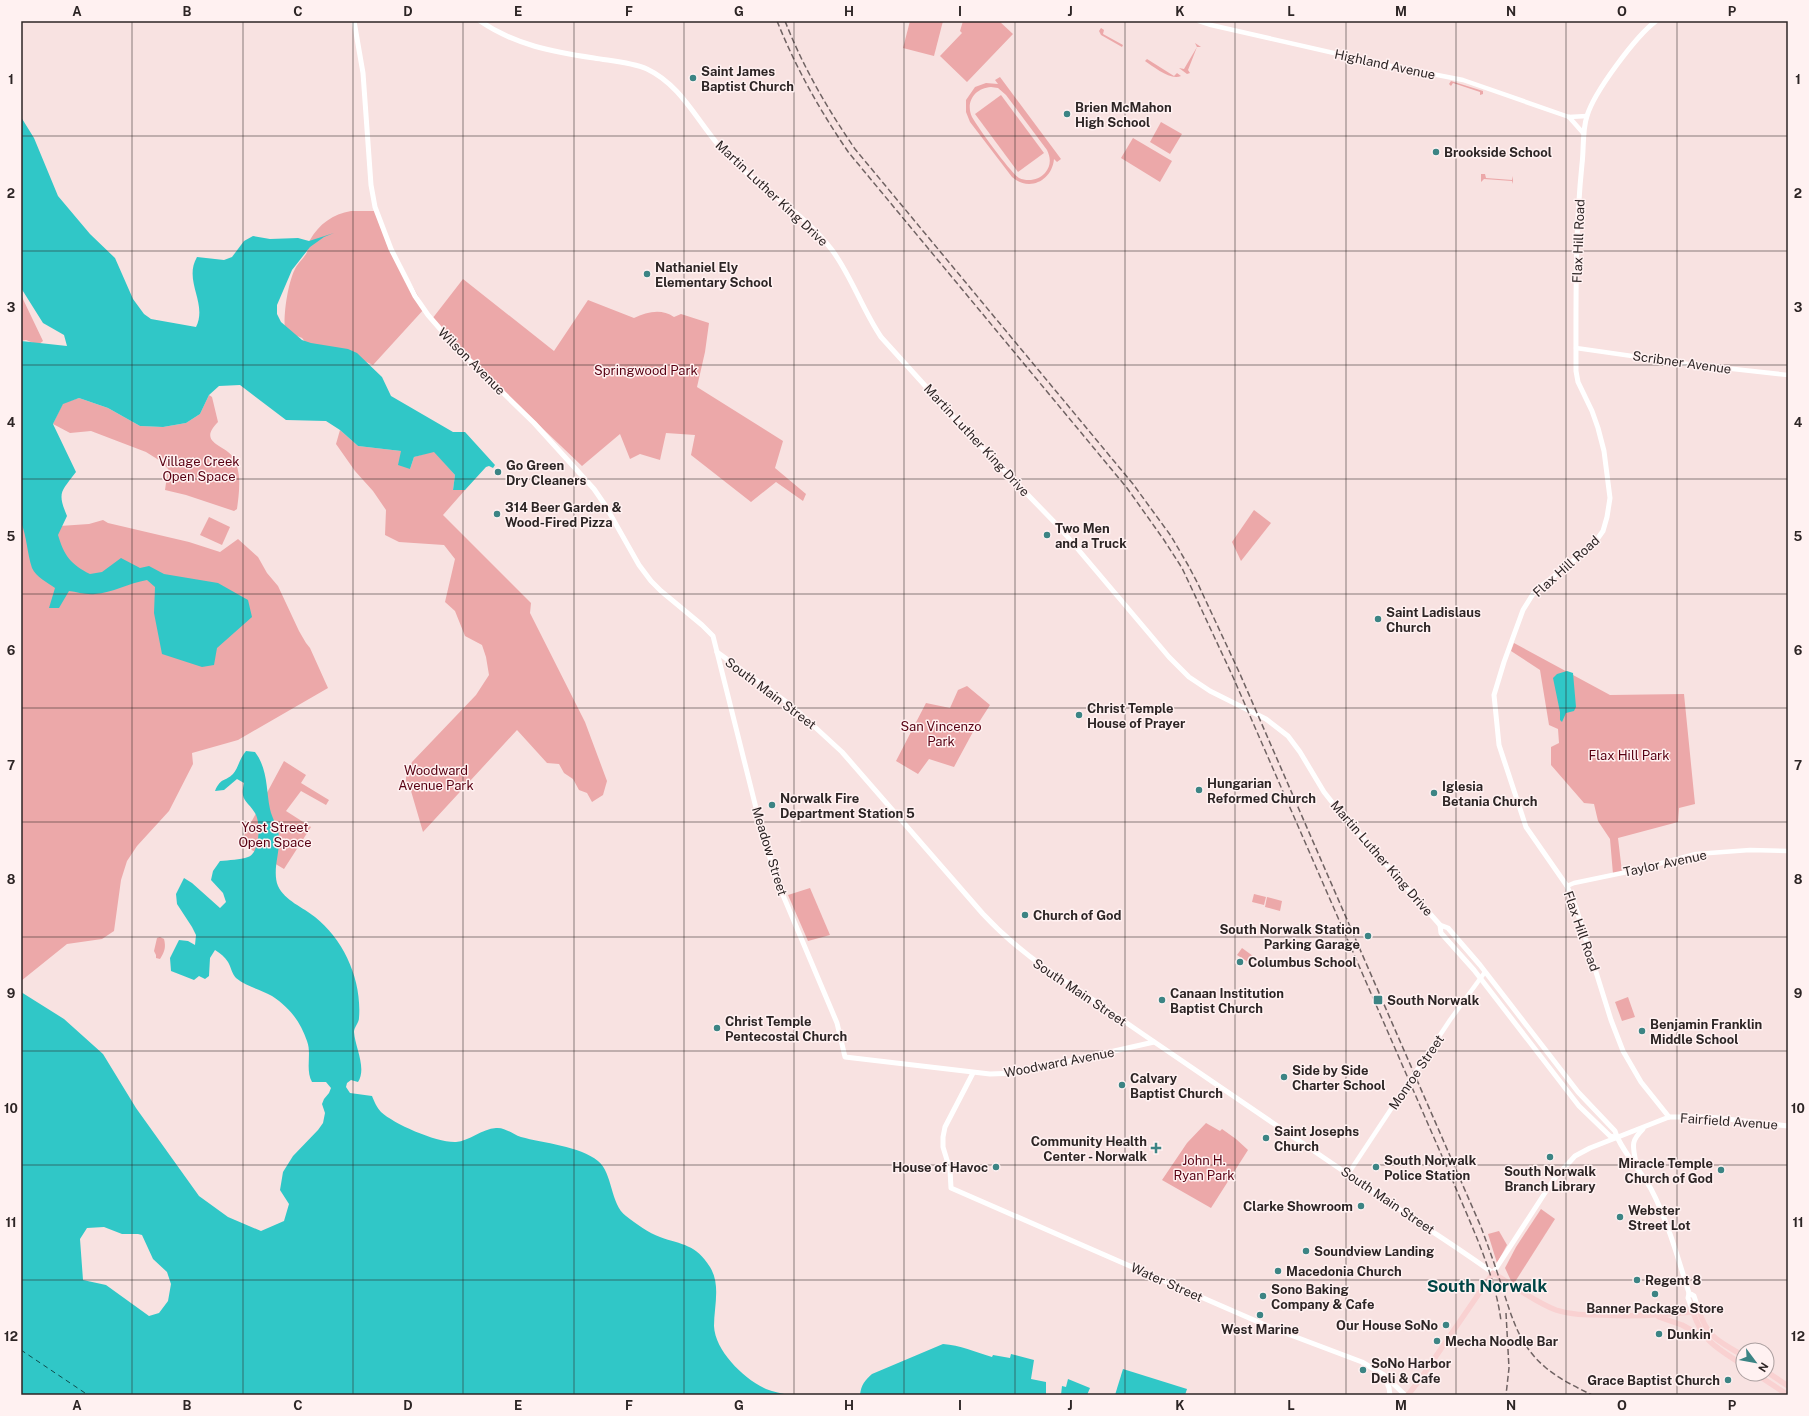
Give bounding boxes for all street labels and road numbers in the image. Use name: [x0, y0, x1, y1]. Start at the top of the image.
street label: Highland Avenue: [1333, 46, 1437, 83]
street label: Martin Luther King Drive: [712, 137, 831, 249]
street label: Flax Hill Road: [1570, 199, 1587, 283]
street label: Wilson Avenue: [435, 325, 508, 398]
street label: Scribner Avenue: [1632, 348, 1732, 377]
street label: Martin Luther King Drive: [921, 381, 1033, 500]
street label: Flax Hill Road: [1530, 533, 1603, 600]
street label: South Main Street: [722, 654, 819, 732]
street label: Martin Luther King Drive: [1327, 798, 1436, 919]
street label: Meadow Street: [749, 805, 790, 897]
street label: Taylor Avenue: [1622, 847, 1708, 880]
street label: Flax Hill Road: [1561, 889, 1602, 973]
street label: South Main Street: [1030, 955, 1129, 1029]
street label: Monroe Street: [1386, 1032, 1447, 1113]
street label: Woodward Avenue: [1003, 1044, 1115, 1081]
street label: Fairfield Avenue: [1680, 1111, 1778, 1132]
street label: South Main Street: [1338, 1163, 1437, 1237]
street label: Water Street: [1128, 1260, 1205, 1305]

